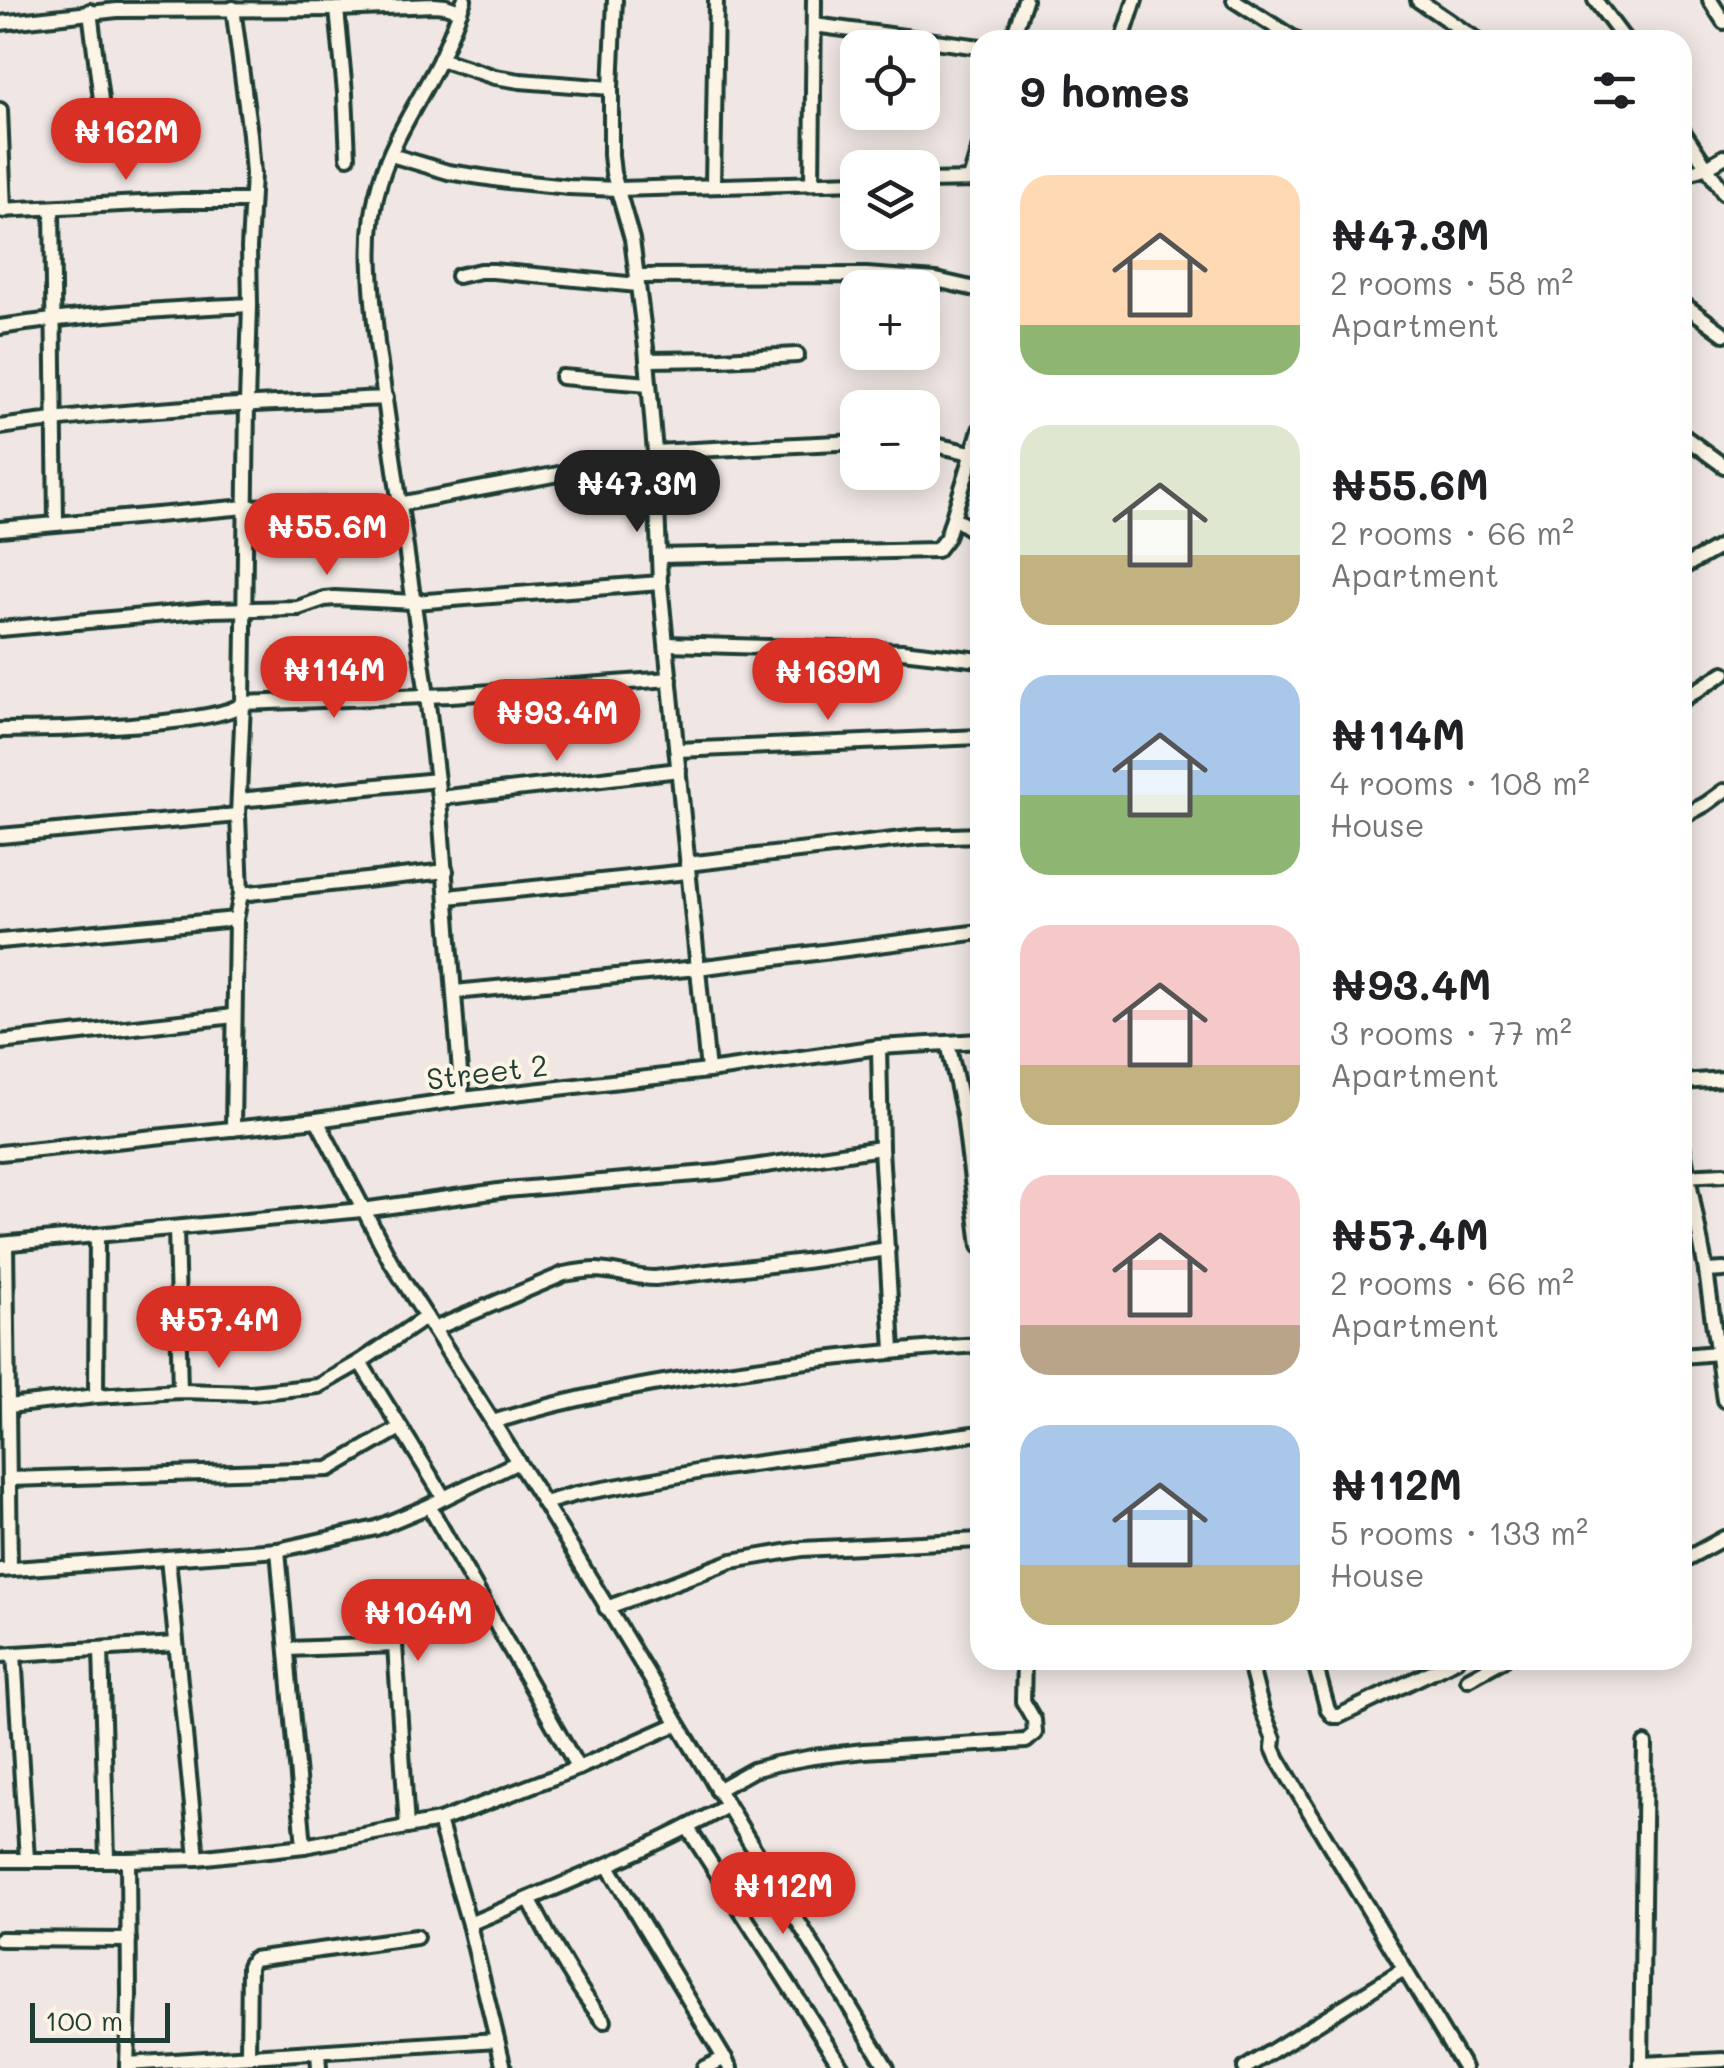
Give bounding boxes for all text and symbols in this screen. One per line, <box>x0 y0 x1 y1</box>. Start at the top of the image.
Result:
map controls <box>840 30 940 490</box>
button: locate <box>840 30 940 130</box>
text: 9 homes <box>1020 63 1190 118</box>
icon: filters <box>1587 63 1642 118</box>
pin: ₦162M <box>56 98 196 183</box>
text: ₦162M <box>73 109 179 151</box>
button: layers <box>840 150 940 250</box>
text: ₦47.3M <box>1330 206 1490 261</box>
icon: home <box>1100 215 1220 335</box>
text: 2 rooms · 58 m² <box>1330 261 1573 303</box>
button: + <box>840 270 940 370</box>
text: Apartment <box>1330 303 1499 345</box>
button: − <box>840 390 940 490</box>
pin: ₦47.3M <box>556 450 718 535</box>
text: ₦55.6M <box>1330 456 1489 511</box>
text: ₦47.3M <box>576 461 698 503</box>
icon: home <box>1100 465 1220 585</box>
pin: ₦55.6M <box>246 493 408 578</box>
text: ₦55.6M <box>266 504 388 546</box>
text: 2 rooms · 66 m² <box>1330 511 1574 553</box>
text: Apartment <box>1330 553 1499 595</box>
pin: ₦114M <box>264 636 404 721</box>
pin: ₦169M <box>758 638 898 723</box>
text: ₦114M <box>282 647 386 689</box>
text: ₦169M <box>774 649 882 691</box>
pin: ₦93.4M <box>476 679 638 764</box>
text: ₦93.4M <box>495 690 619 732</box>
text: ₦114M <box>1330 706 1466 761</box>
icon: home <box>1100 715 1220 835</box>
text: 4 rooms · 108 m² <box>1330 761 1590 803</box>
text: House <box>1330 803 1425 845</box>
text: ₦93.4M <box>1330 956 1492 1011</box>
icon: home <box>1100 965 1220 1085</box>
text: 3 rooms · 77 m² <box>1330 1011 1572 1053</box>
street label: Street 2 <box>424 1044 550 1098</box>
text: Apartment <box>1330 1053 1499 1095</box>
text: ₦57.4M <box>1330 1206 1489 1261</box>
icon: home <box>1100 1215 1220 1335</box>
text: 2 rooms · 66 m² <box>1330 1261 1574 1303</box>
pin: ₦57.4M <box>138 1286 300 1371</box>
text: ₦57.4M <box>158 1297 280 1339</box>
text: Apartment <box>1330 1303 1499 1345</box>
text: ₦112M <box>1330 1456 1462 1511</box>
icon: home <box>1100 1465 1220 1585</box>
text: 5 rooms · 133 m² <box>1330 1511 1588 1553</box>
text: House <box>1330 1553 1425 1595</box>
pin: ₦104M <box>348 1579 488 1664</box>
text: ₦104M <box>363 1590 473 1632</box>
pin: ₦112M <box>713 1852 853 1937</box>
text: ₦112M <box>733 1863 833 1905</box>
scale bar <box>30 1998 170 2042</box>
text: 100 m <box>45 2002 123 2038</box>

